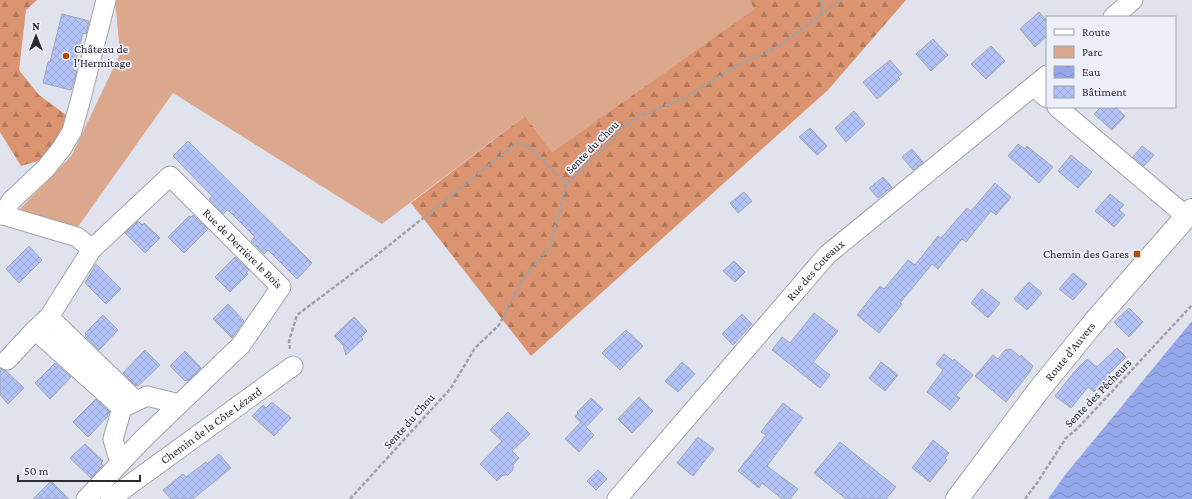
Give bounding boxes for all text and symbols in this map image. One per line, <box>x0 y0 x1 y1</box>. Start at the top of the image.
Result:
north arrow <box>16 16 56 56</box>
legend <box>1046 16 1176 108</box>
text: N <box>32 20 40 32</box>
text: Route <box>1082 25 1110 39</box>
place label: Château de l'Hermitage <box>74 42 131 70</box>
text: Parc <box>1082 45 1102 59</box>
marker: Château de l'Hermitage <box>61 51 71 61</box>
text: Eau <box>1082 65 1101 79</box>
text: Bâtiment <box>1082 85 1128 99</box>
street label: Sente du Chou <box>562 117 622 177</box>
street label: Rue de Derrière le Bois <box>200 206 286 292</box>
street label: Rue des Coteaux <box>784 236 848 304</box>
place label: Chemin des Gares <box>1043 247 1129 261</box>
marker: Chemin des Gares <box>1132 249 1142 259</box>
street label: Route d'Auvers <box>1042 319 1099 384</box>
street label: Sente des Pêcheurs <box>1062 355 1135 430</box>
street label: Chemin de la Côte Lézard <box>158 384 265 467</box>
street label: Sente du Chou <box>381 390 438 452</box>
scale bar <box>18 457 140 483</box>
text: 50 m <box>24 464 49 478</box>

